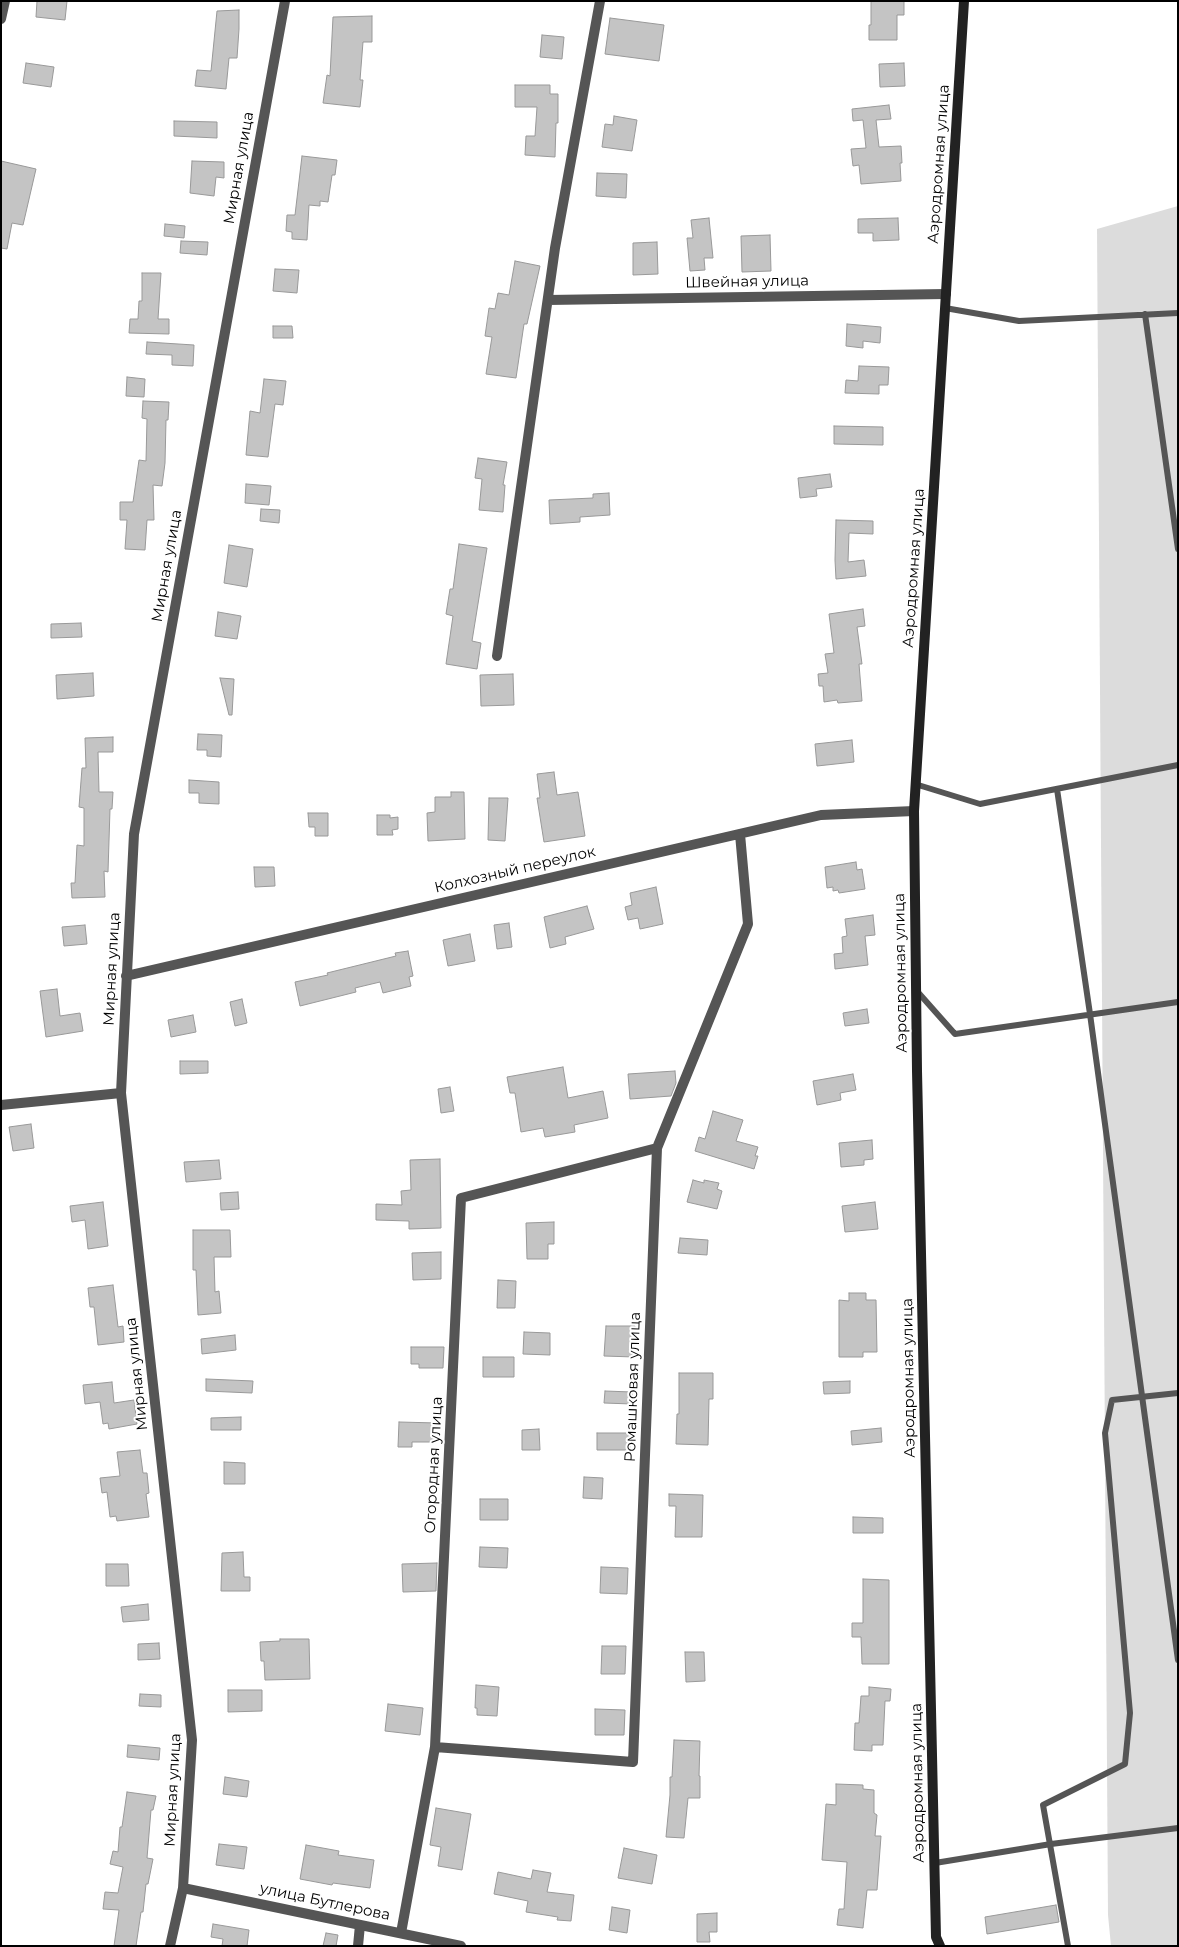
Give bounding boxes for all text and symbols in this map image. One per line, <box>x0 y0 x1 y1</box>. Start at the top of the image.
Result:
street label: Аэродромная улица <box>924 84 954 244</box>
street label: Мирная улица <box>220 110 258 226</box>
street label: Швейная улица <box>685 272 809 292</box>
street label: Аэродромная улица <box>899 488 929 648</box>
street label: Мирная улица <box>148 508 186 624</box>
street label: Колхозный переулок <box>433 843 597 897</box>
street label: Аэродромная улица <box>891 893 911 1053</box>
street label: Мирная улица <box>100 912 124 1026</box>
street label: Аэродромная улица <box>899 1298 919 1458</box>
street label: Ромашковая улица <box>621 1312 645 1462</box>
street label: Мирная улица <box>122 1316 152 1432</box>
street label: Огородная улица <box>421 1396 447 1534</box>
street label: Аэродромная улица <box>908 1703 928 1863</box>
street label: Мирная улица <box>161 1733 185 1847</box>
street label: улица Бутлерова <box>258 1879 392 1925</box>

